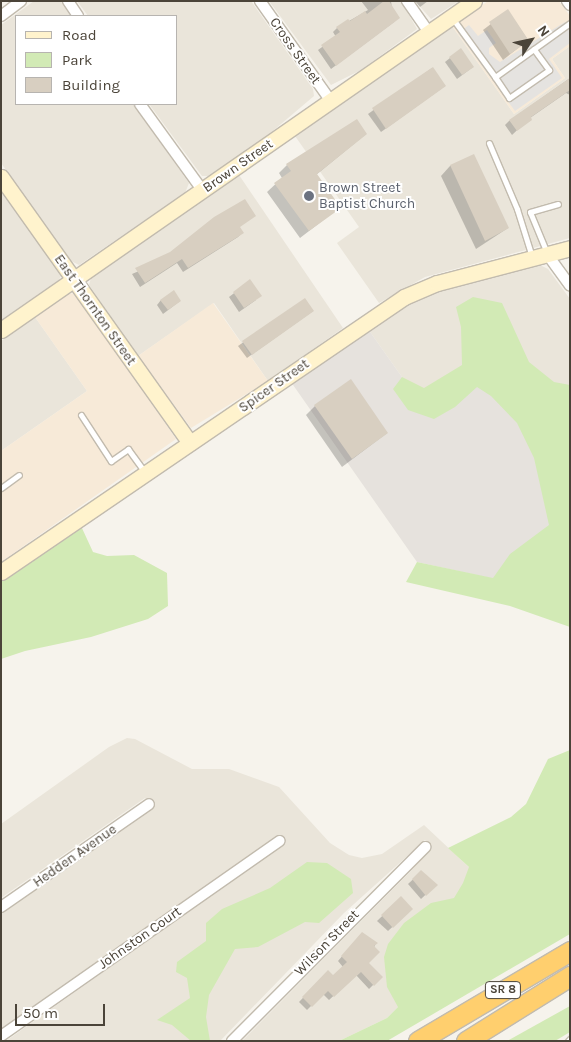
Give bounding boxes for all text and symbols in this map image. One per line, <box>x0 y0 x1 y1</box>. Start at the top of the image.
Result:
street label: Cross Street <box>266 14 324 88</box>
legend <box>15 15 178 105</box>
north arrow <box>506 15 556 65</box>
text: N <box>534 22 554 40</box>
text: Road <box>62 26 97 44</box>
text: Park <box>62 51 92 69</box>
text: Building <box>62 76 120 94</box>
street label: Brown Street <box>200 136 276 196</box>
place label: Brown Street Baptist Church <box>319 180 415 212</box>
marker: Brown Street Baptist Church <box>303 190 315 202</box>
street label: East Thornton Street <box>50 251 140 369</box>
street label: Spicer Street <box>236 356 312 416</box>
street label: Hedden Avenue <box>30 821 120 891</box>
street label: Johnston Court <box>95 903 185 973</box>
street label: Wilson Street <box>291 906 363 980</box>
road number: SR 8 <box>484 980 522 1000</box>
scale bar <box>18 994 108 1026</box>
text: 50 m <box>23 1004 58 1022</box>

